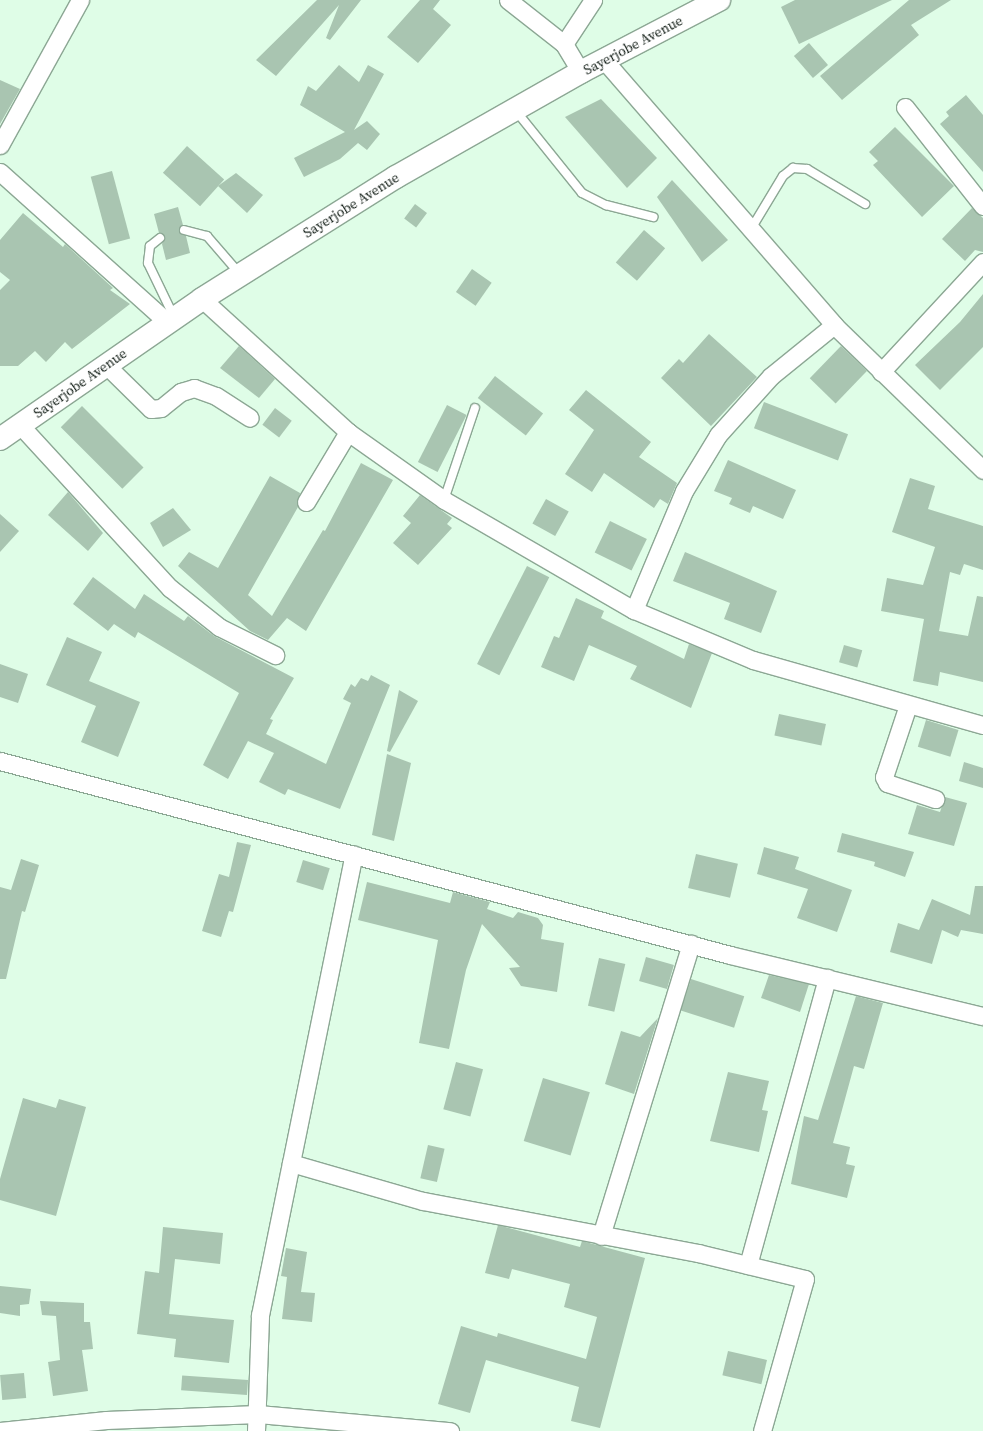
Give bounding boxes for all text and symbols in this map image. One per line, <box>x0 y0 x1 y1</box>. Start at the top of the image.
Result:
street label: Sayerjobe Avenue <box>581 12 685 78</box>
street label: Sayerjobe Avenue <box>300 169 402 241</box>
street label: Sayerjobe Avenue <box>30 345 130 421</box>

